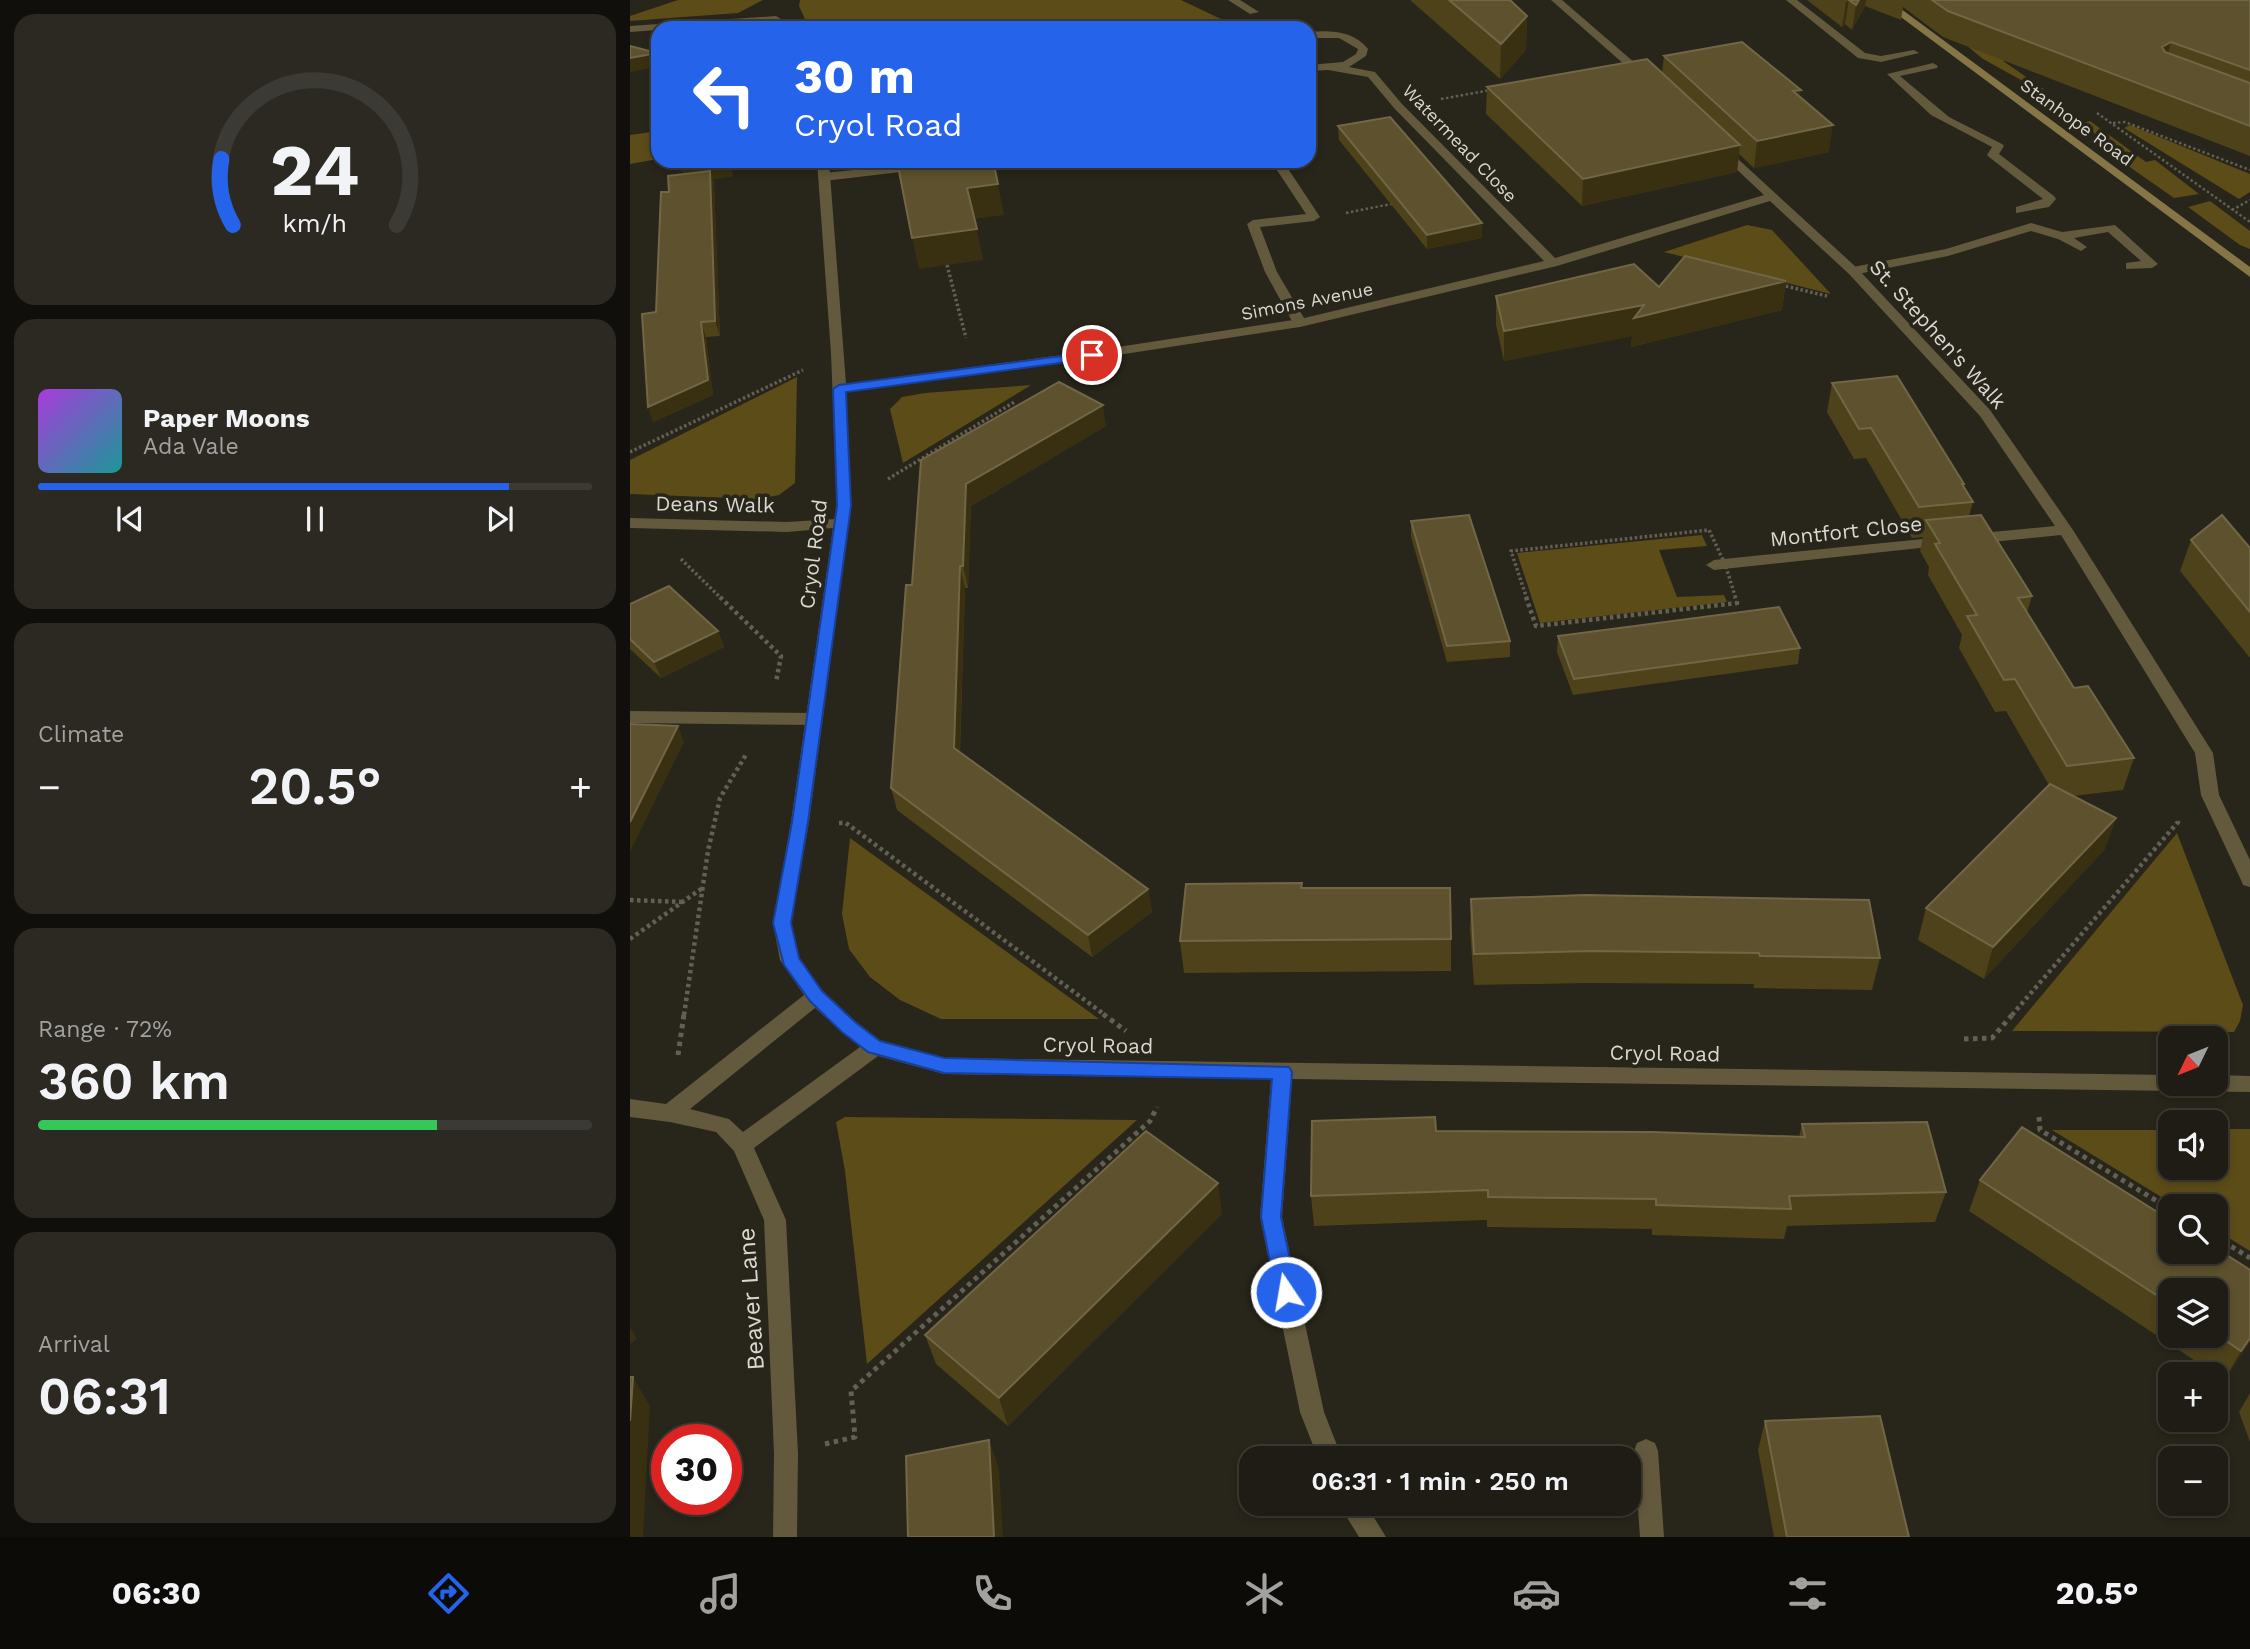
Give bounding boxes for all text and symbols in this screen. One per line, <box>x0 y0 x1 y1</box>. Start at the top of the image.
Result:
text: 30 m <box>794 47 915 105</box>
icon: left <box>679 49 770 140</box>
street label: Stanhope Road <box>2017 74 2137 170</box>
street label: Watermead Close <box>1398 80 1522 206</box>
text: Cryol Road <box>794 106 962 144</box>
text: 24 <box>270 128 360 214</box>
text: km/h <box>283 209 347 238</box>
street label: St. Stephen's Walk <box>1864 254 2012 414</box>
street label: Simons Avenue <box>1239 278 1375 324</box>
pin <box>1062 325 1122 385</box>
icon: arrive <box>1073 336 1111 374</box>
text: Paper Moons <box>143 403 310 433</box>
text: Ada Vale <box>143 433 239 460</box>
street label: Deans Walk <box>655 490 775 518</box>
street label: Cryol Road <box>794 498 832 610</box>
icon: previous <box>111 500 149 538</box>
icon: pause <box>296 500 334 538</box>
icon: next <box>481 500 519 538</box>
street label: Montfort Close <box>1769 511 1923 551</box>
text: Climate <box>38 721 124 748</box>
text: 20.5° <box>249 756 381 817</box>
text: − <box>38 765 61 809</box>
text: + <box>569 765 592 809</box>
text: Range · 72% <box>38 1016 172 1043</box>
north arrow <box>2158 1026 2228 1096</box>
map controls <box>2158 1026 2228 1516</box>
street label: Cryol Road <box>1043 1032 1153 1058</box>
street label: Cryol Road <box>1610 1040 1720 1066</box>
text: 360 km <box>38 1051 230 1112</box>
button: sound <box>2158 1110 2228 1180</box>
button: search <box>2158 1194 2228 1264</box>
street label: Beaver Lane <box>732 1227 770 1371</box>
position arrow <box>1249 1255 1323 1329</box>
button: layers <box>2158 1278 2228 1348</box>
text: Arrival <box>38 1331 110 1358</box>
button: + <box>2158 1362 2228 1432</box>
text: 06:31 <box>38 1366 171 1427</box>
speed limit sign: 30 <box>651 1424 742 1515</box>
button: − <box>2158 1446 2228 1516</box>
text: 06:31 · 1 min · 250 m <box>1311 1466 1569 1496</box>
icon: directions <box>424 1569 473 1618</box>
icon: music <box>696 1569 745 1618</box>
icon: phone <box>968 1569 1017 1618</box>
icon: climate <box>1240 1569 1289 1618</box>
icon: car <box>1512 1569 1561 1618</box>
icon: filters <box>1783 1569 1832 1618</box>
text: 06:30 <box>111 1574 201 1612</box>
text: 20.5° <box>2055 1574 2139 1612</box>

